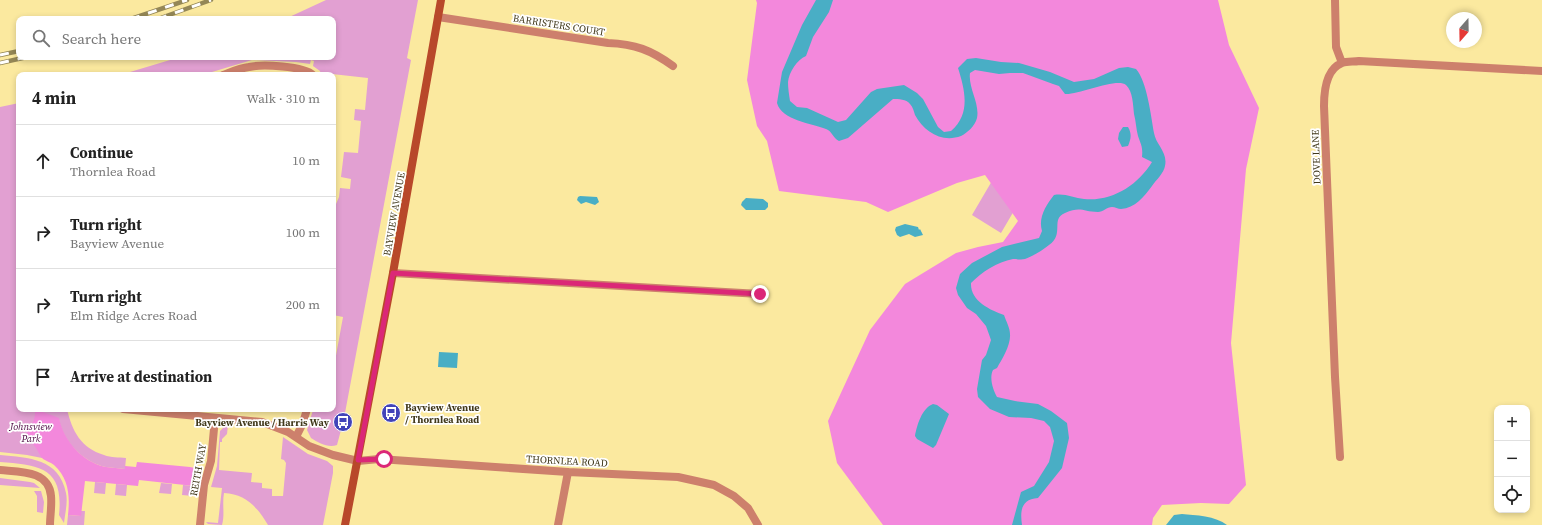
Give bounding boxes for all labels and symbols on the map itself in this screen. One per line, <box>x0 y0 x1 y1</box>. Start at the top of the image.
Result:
street label: BARRISTERS COURT <box>512 11 606 39</box>
north arrow <box>1446 12 1482 48</box>
street label: DOVE LANE <box>1309 129 1323 185</box>
street label: BAYVIEW AVENUE <box>380 171 408 257</box>
route end <box>751 285 769 303</box>
place label: Bayview Avenue / Thornlea Road <box>405 401 479 426</box>
bus stop icon: Bayview Avenue / Thornlea Road <box>380 402 402 424</box>
bus stop icon: Bayview Avenue / Harris Way <box>332 411 354 433</box>
place label: Bayview Avenue / Harris Way <box>195 416 330 429</box>
park label: Johnsview Park <box>8 420 53 445</box>
street label: REITH WAY <box>187 442 209 497</box>
route start <box>375 450 393 468</box>
street label: THORNLEA ROAD <box>526 452 608 470</box>

